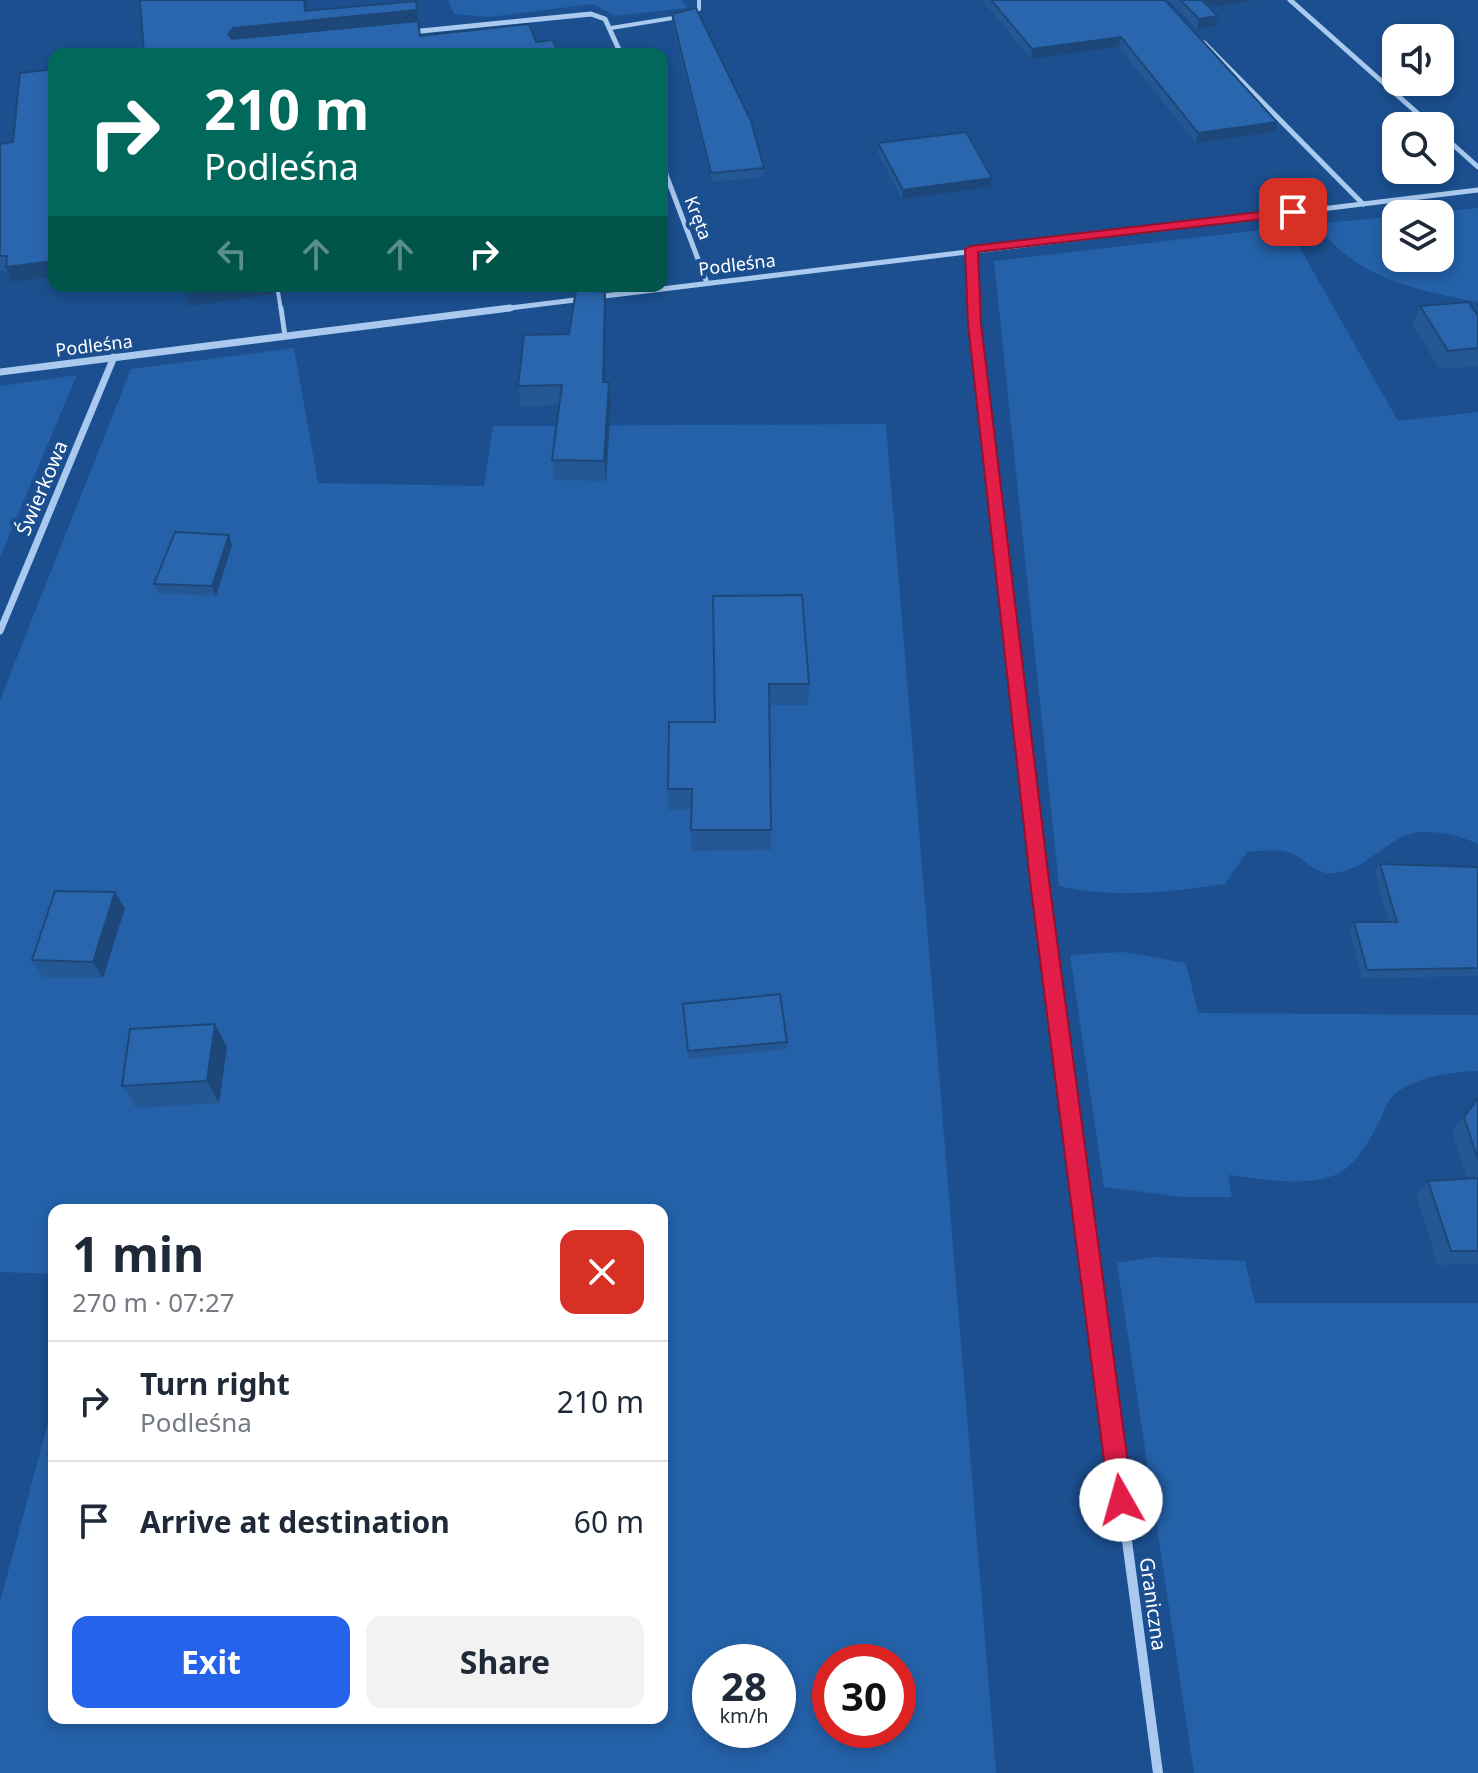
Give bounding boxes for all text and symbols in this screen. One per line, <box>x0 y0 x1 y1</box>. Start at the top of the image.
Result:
map controls <box>1382 24 1454 272</box>
button: sound <box>1382 24 1454 96</box>
text: 210 m <box>204 70 369 146</box>
icon: right <box>72 80 176 184</box>
button: search <box>1382 112 1454 184</box>
text: Podleśna <box>204 142 359 191</box>
pin <box>1259 178 1327 246</box>
icon: arrive <box>1271 190 1315 234</box>
street label: Kręta <box>680 192 718 243</box>
button: layers <box>1382 200 1454 272</box>
icon: left <box>210 232 254 276</box>
icon: ahead <box>294 232 338 276</box>
icon: ahead <box>378 232 422 276</box>
icon: right <box>462 232 506 276</box>
street label: Podleśna <box>697 247 777 281</box>
street label: Podleśna <box>54 328 134 362</box>
street label: Świerkowa <box>9 436 74 539</box>
text: 1 min <box>72 1221 204 1286</box>
button: close <box>560 1230 644 1314</box>
text: 270 m · 07:27 <box>72 1284 235 1320</box>
text: Turn right <box>140 1363 290 1404</box>
icon: right <box>72 1379 116 1423</box>
text: 210 m <box>557 1381 644 1422</box>
text: Podleśna <box>140 1404 252 1440</box>
position arrow <box>1079 1458 1163 1542</box>
icon: arrive <box>72 1499 116 1543</box>
text: Arrive at destination <box>140 1501 450 1542</box>
text: 60 m <box>574 1501 644 1542</box>
street label: Graniczna <box>1134 1556 1173 1652</box>
button: Exit <box>72 1616 350 1708</box>
button: Share <box>366 1616 644 1708</box>
speed limit sign: 30 <box>812 1644 916 1748</box>
text: 28 <box>721 1658 767 1713</box>
text: km/h <box>719 1702 769 1729</box>

